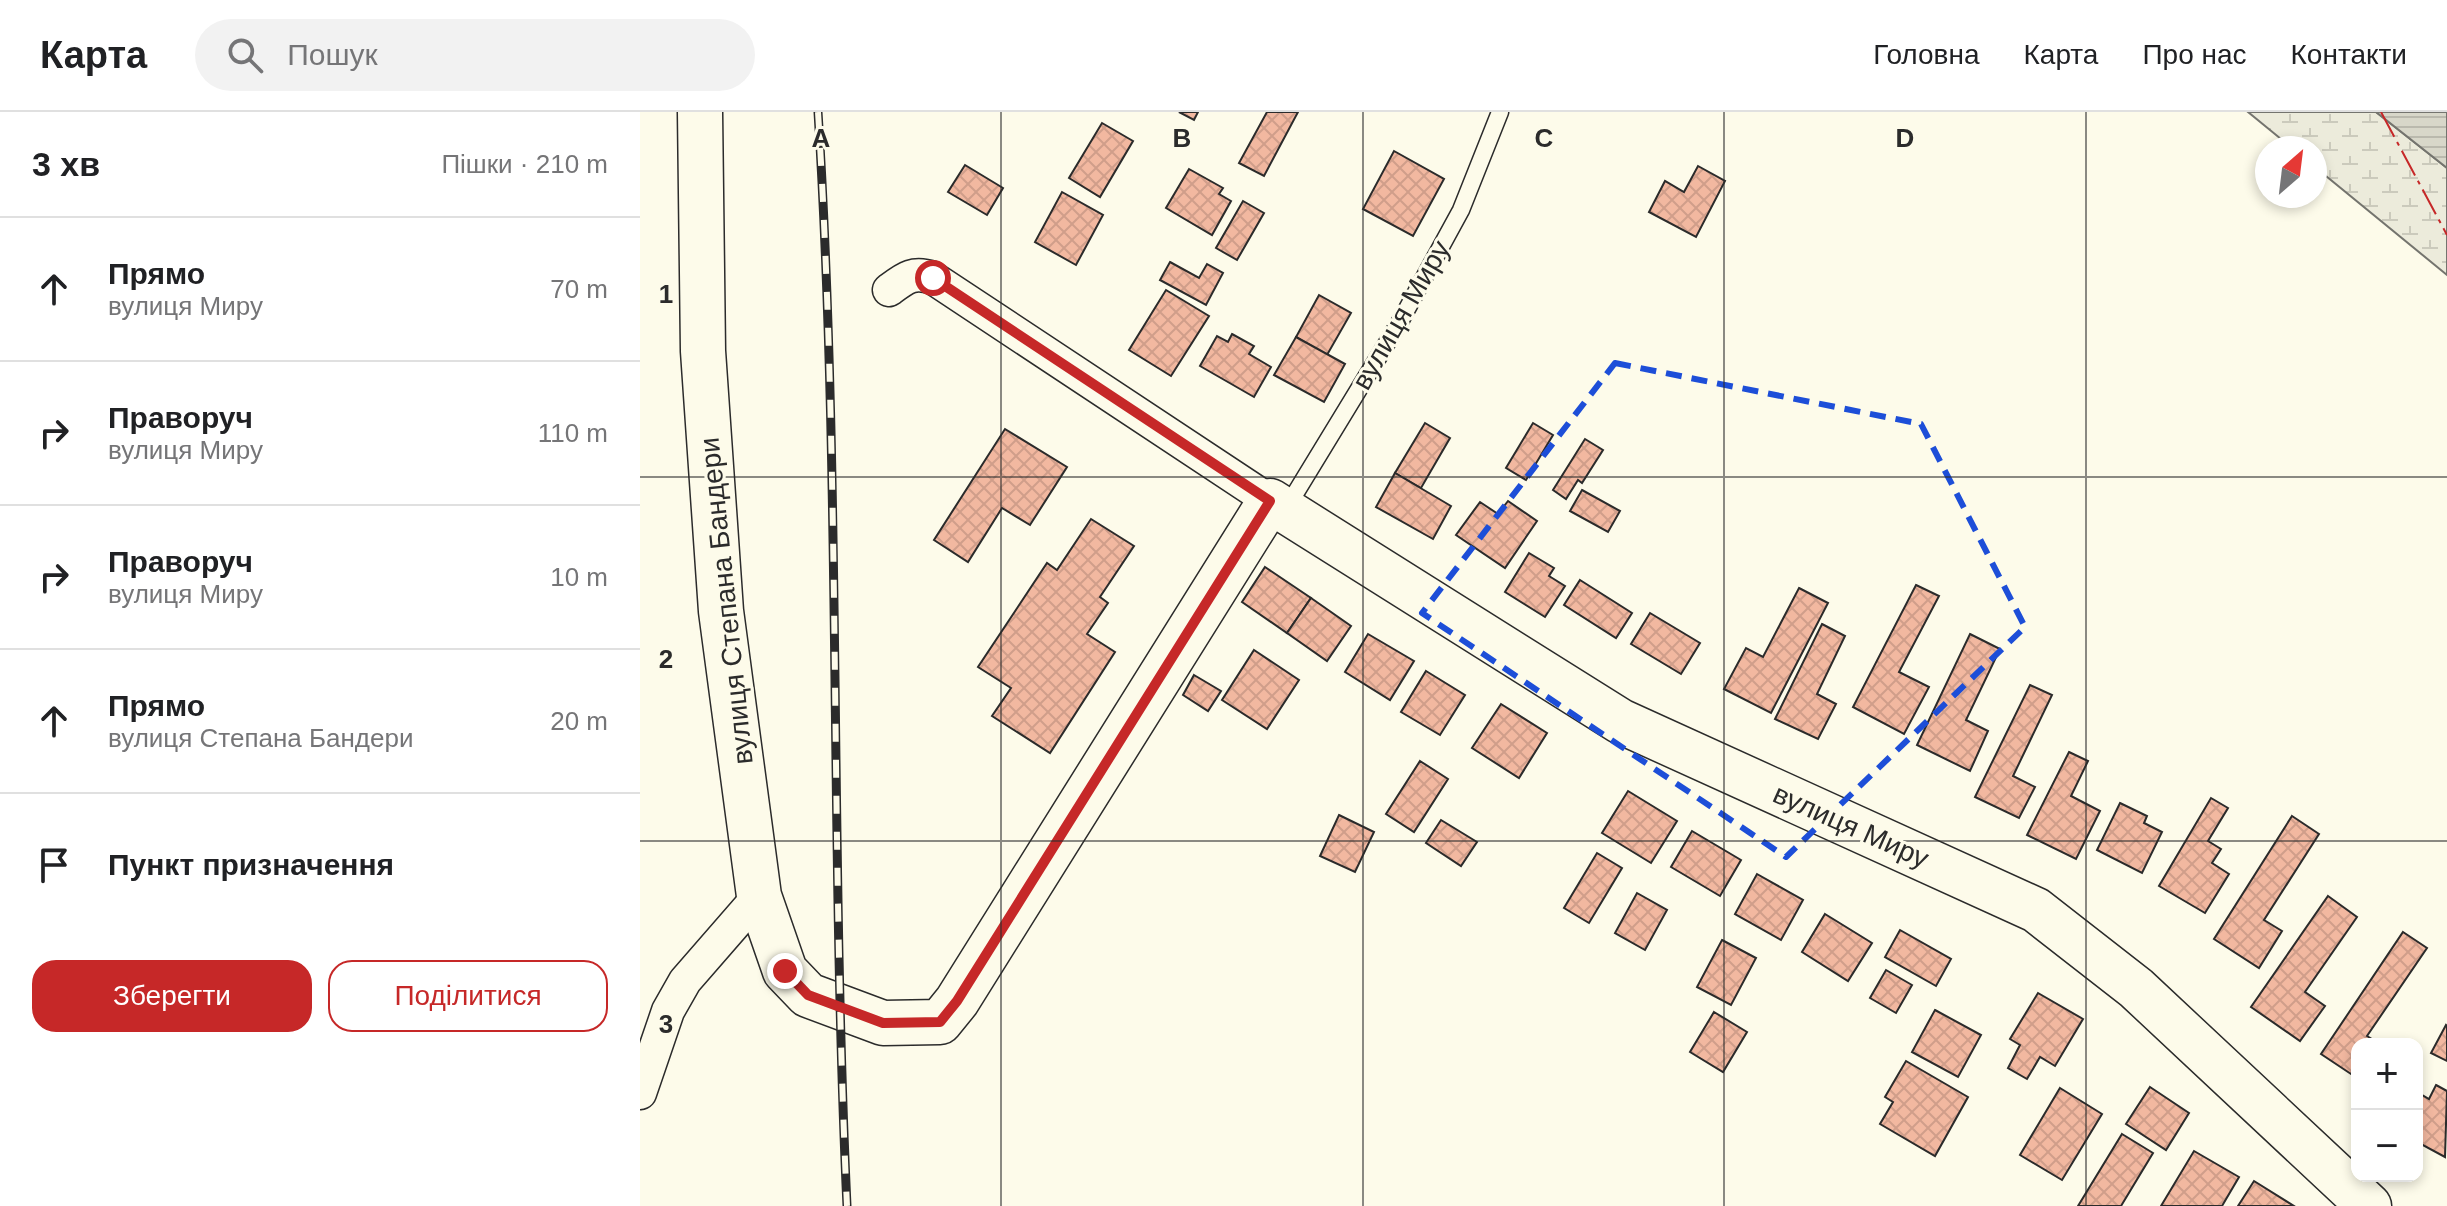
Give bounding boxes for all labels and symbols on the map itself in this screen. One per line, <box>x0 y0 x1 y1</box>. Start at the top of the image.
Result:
text: A <box>812 123 831 153</box>
text: B <box>1173 123 1191 153</box>
text: C <box>1535 123 1554 153</box>
text: D <box>1896 123 1914 153</box>
north arrow <box>2255 136 2327 208</box>
street label: вулиця Миру <box>1346 235 1456 395</box>
route start <box>915 260 951 296</box>
text: 1 <box>659 279 673 309</box>
street label: вулиця Степана Бандери <box>693 436 759 766</box>
text: 2 <box>659 644 673 674</box>
street label: вулиця Миру <box>1768 778 1934 874</box>
route end <box>767 953 803 989</box>
text: 3 <box>659 1009 673 1039</box>

